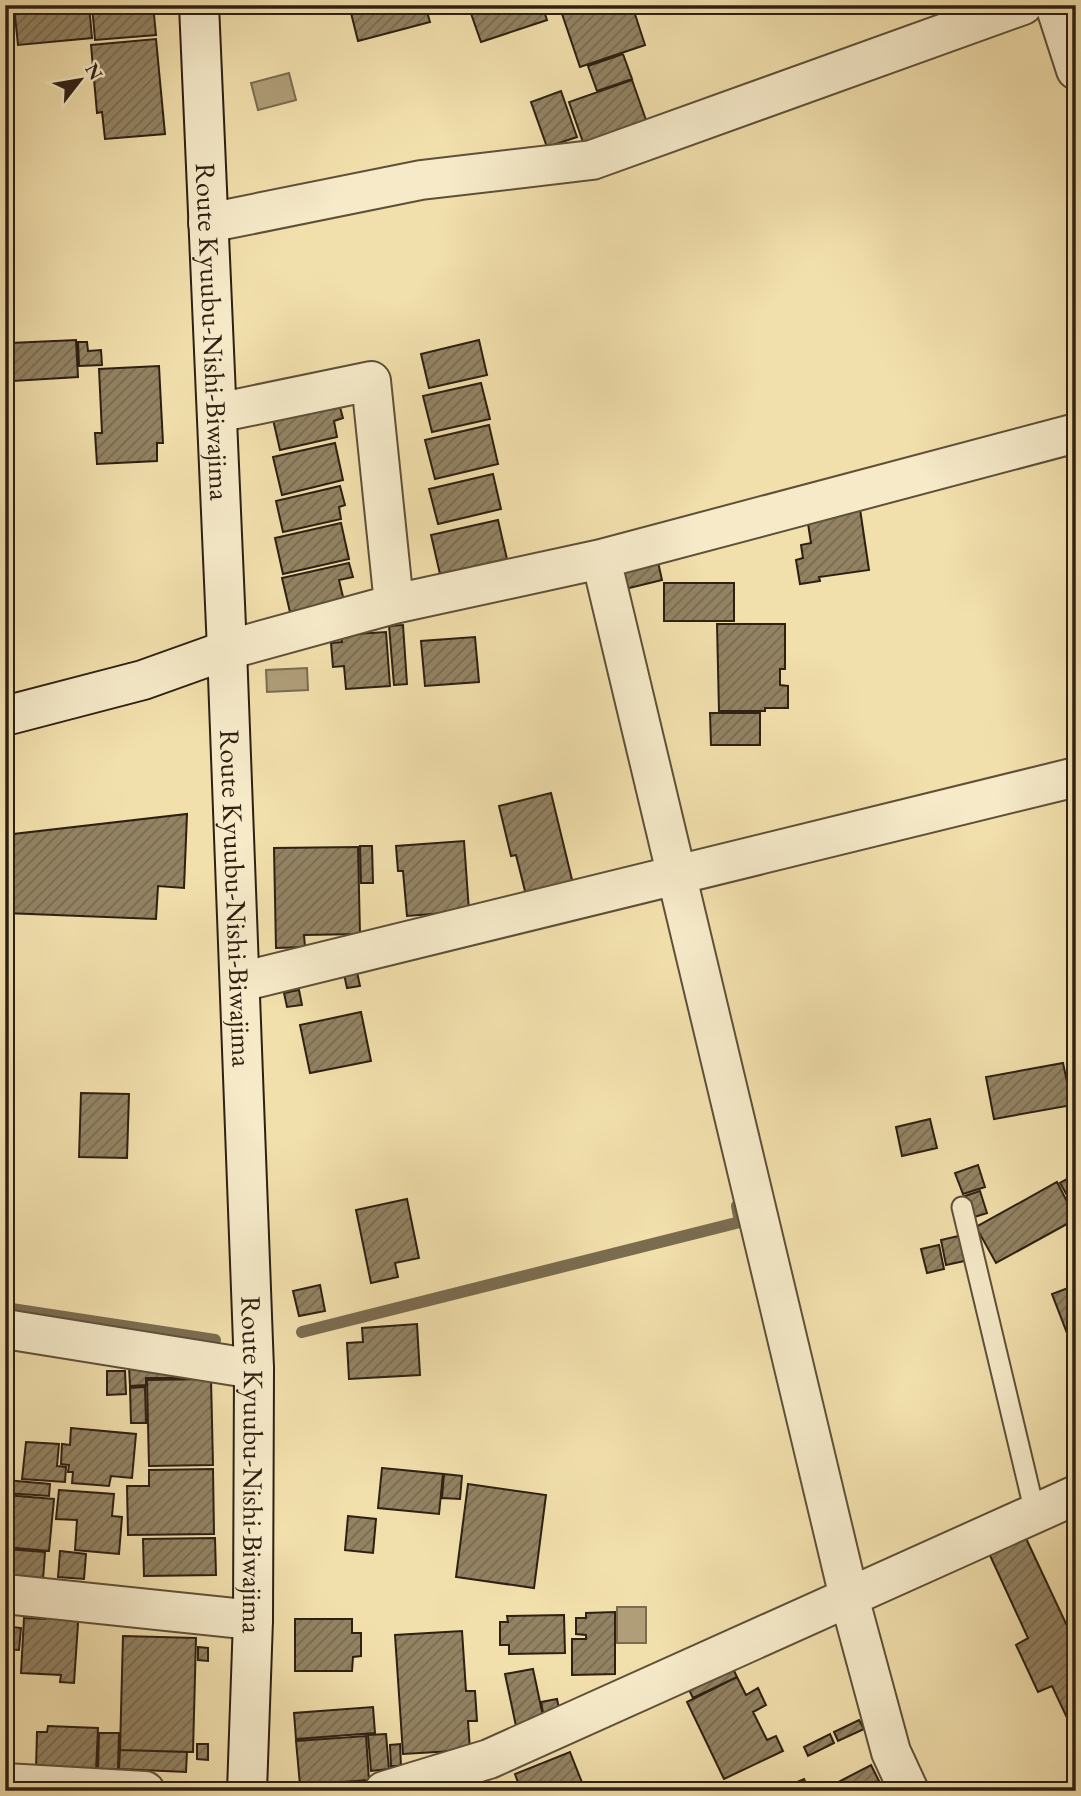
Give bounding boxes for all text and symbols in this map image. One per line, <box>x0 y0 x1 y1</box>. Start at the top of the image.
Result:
north arrow <box>46 46 116 116</box>
text: N <box>79 58 109 85</box>
street label: Route Kyuubu-Nishi-Biwajima <box>188 162 239 502</box>
street label: Route Kyuubu-Nishi-Biwajima <box>212 729 261 1069</box>
street label: Route Kyuubu-Nishi-Biwajima <box>233 1295 272 1635</box>

